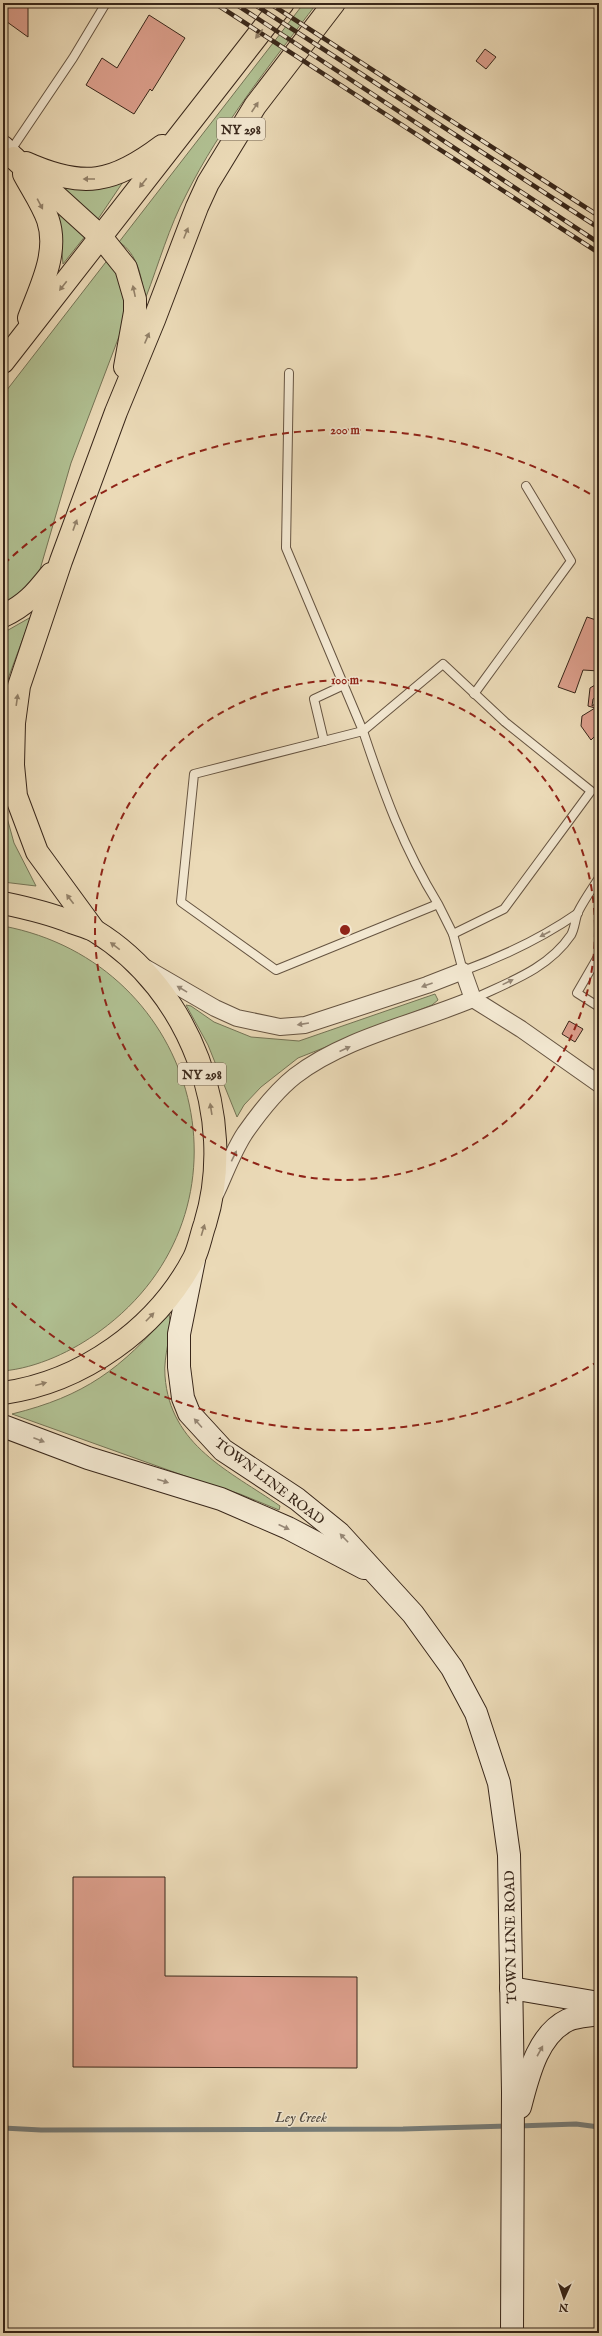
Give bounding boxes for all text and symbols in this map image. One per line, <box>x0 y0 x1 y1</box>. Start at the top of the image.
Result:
one-way arrow <box>255 28 264 39</box>
one-way arrow <box>251 102 259 113</box>
road number: NY 298 <box>217 118 265 140</box>
one-way arrow <box>82 176 95 182</box>
one-way arrow <box>139 178 147 188</box>
one-way arrow <box>37 198 43 210</box>
one-way arrow <box>183 228 189 239</box>
one-way arrow <box>59 280 67 291</box>
one-way arrow <box>130 285 136 298</box>
one-way arrow <box>144 332 150 344</box>
text: 200 m <box>330 423 360 438</box>
one-way arrow <box>72 518 78 530</box>
text: 100 m <box>331 673 360 688</box>
one-way arrow <box>14 694 20 706</box>
one-way arrow <box>66 894 74 904</box>
centre of rings <box>338 923 352 937</box>
one-way arrow <box>539 931 551 938</box>
one-way arrow <box>109 942 120 950</box>
one-way arrow <box>502 979 514 985</box>
one-way arrow <box>420 982 432 988</box>
one-way arrow <box>176 985 187 992</box>
one-way arrow <box>297 1021 309 1027</box>
one-way arrow <box>339 1046 350 1052</box>
road number: NY 298 <box>178 1063 226 1085</box>
one-way arrow <box>208 1103 214 1115</box>
one-way arrow <box>231 1150 237 1162</box>
one-way arrow <box>200 1224 206 1236</box>
one-way arrow <box>145 1312 155 1322</box>
one-way arrow <box>35 1381 47 1387</box>
one-way arrow <box>193 1418 203 1428</box>
street label: TOWN LINE ROAD <box>211 1434 328 1529</box>
one-way arrow <box>34 1437 46 1443</box>
one-way arrow <box>157 1478 169 1484</box>
one-way arrow <box>279 1524 291 1530</box>
one-way arrow <box>339 1533 348 1543</box>
street label: TOWN LINE ROAD <box>501 1870 521 2004</box>
one-way arrow <box>537 2045 544 2057</box>
water label: Ley Creek <box>274 2108 327 2127</box>
north arrow <box>544 2278 584 2318</box>
text: N <box>558 2300 570 2314</box>

